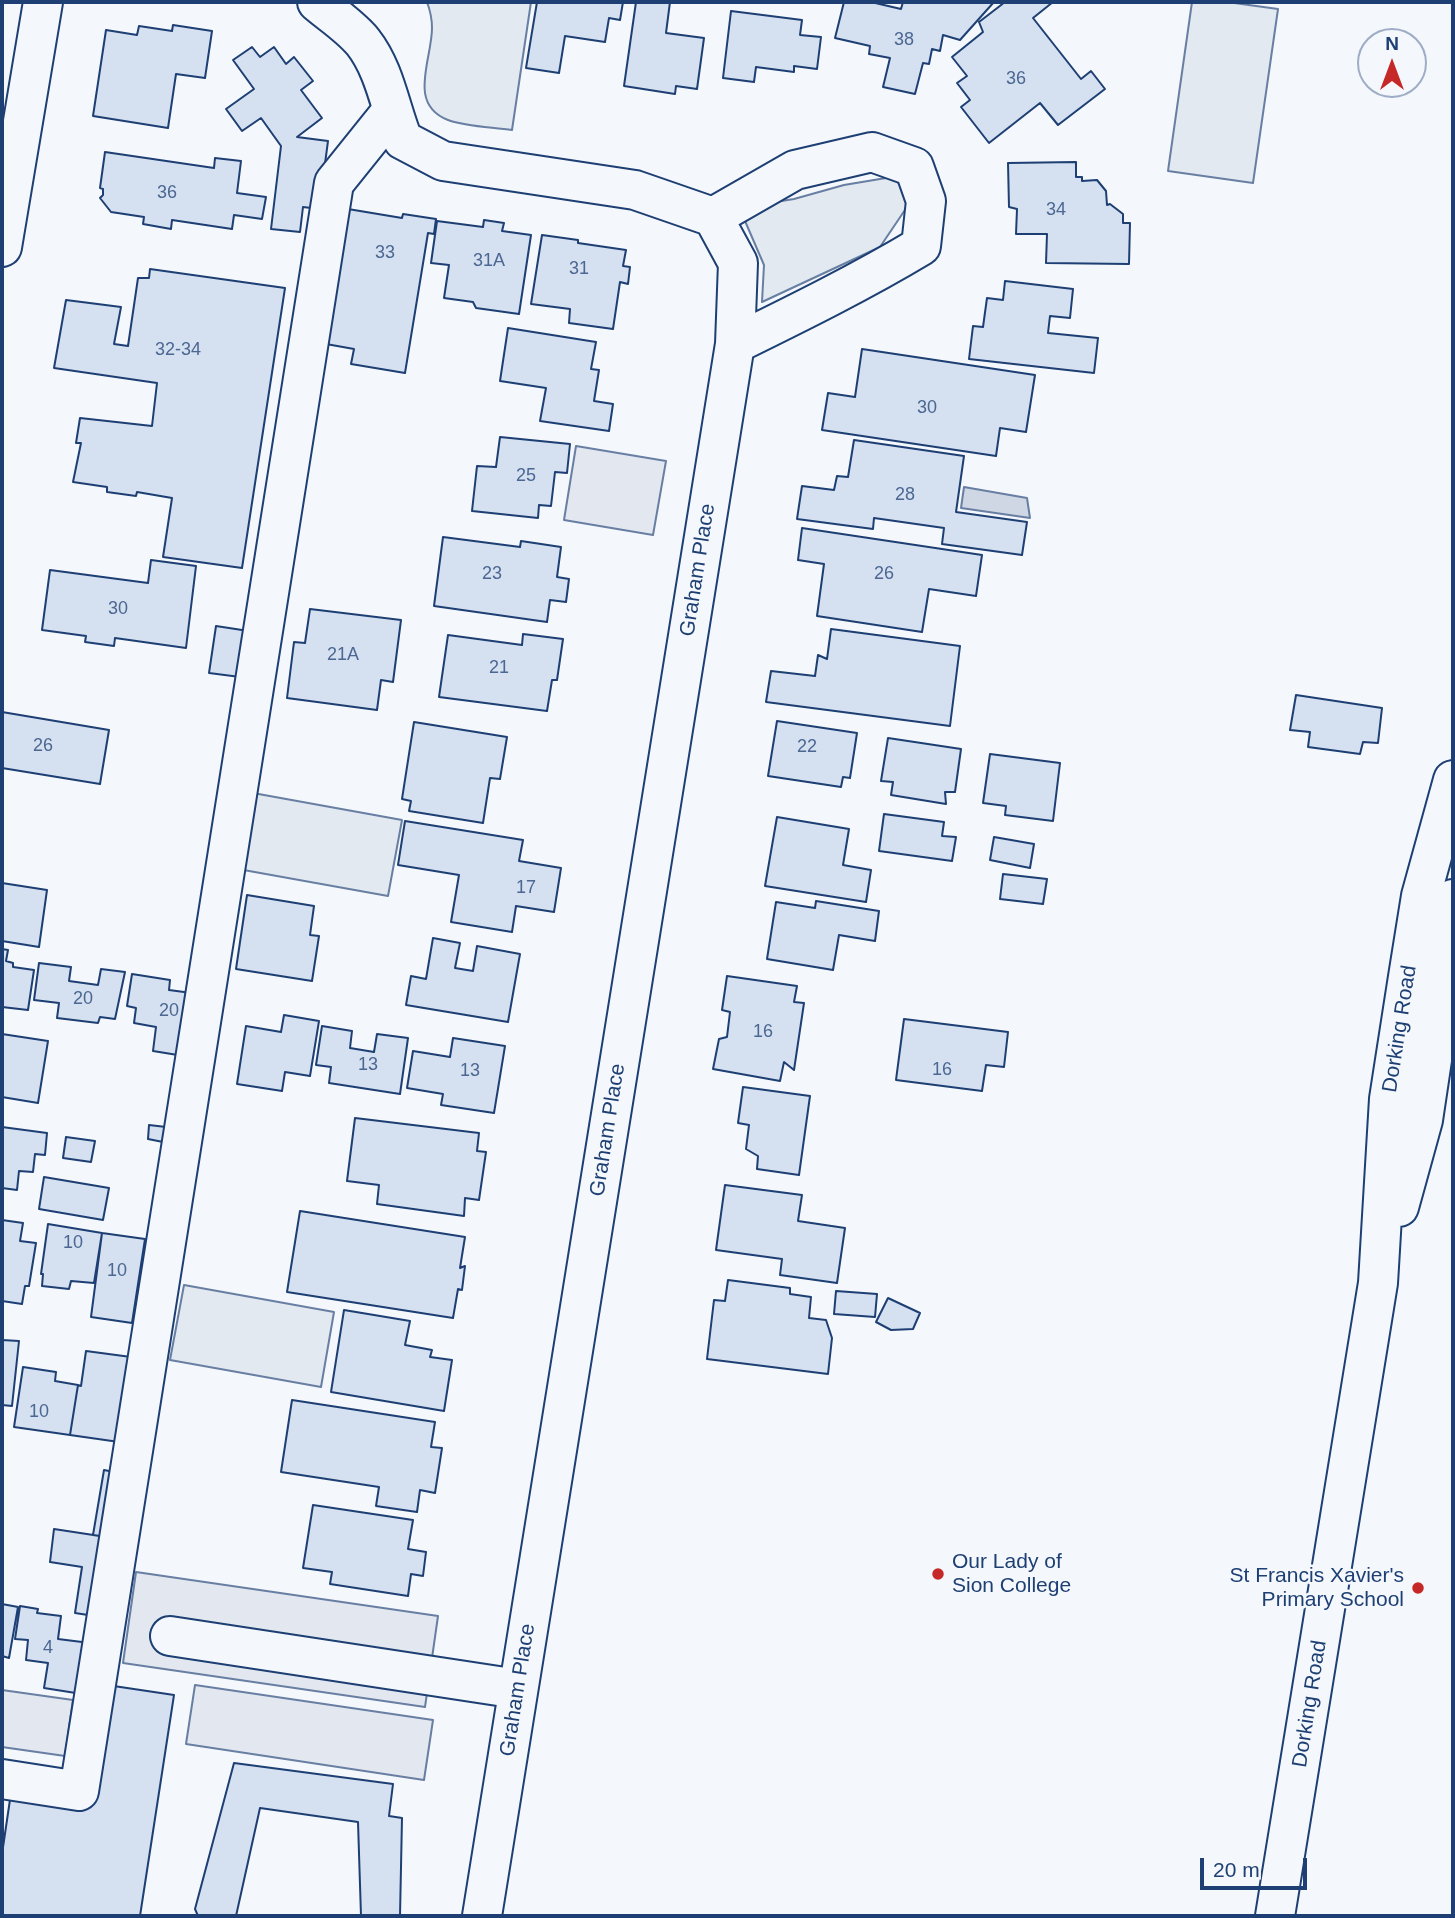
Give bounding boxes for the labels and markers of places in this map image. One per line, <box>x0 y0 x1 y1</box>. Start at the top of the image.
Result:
place label: Our Lady of Sion College <box>952 1549 1071 1599</box>
place label: St Francis Xavier's Primary School <box>1230 1563 1404 1613</box>
marker: Our Lady of Sion College <box>930 1566 946 1582</box>
marker: St Francis Xavier's Primary School <box>1410 1580 1426 1596</box>

